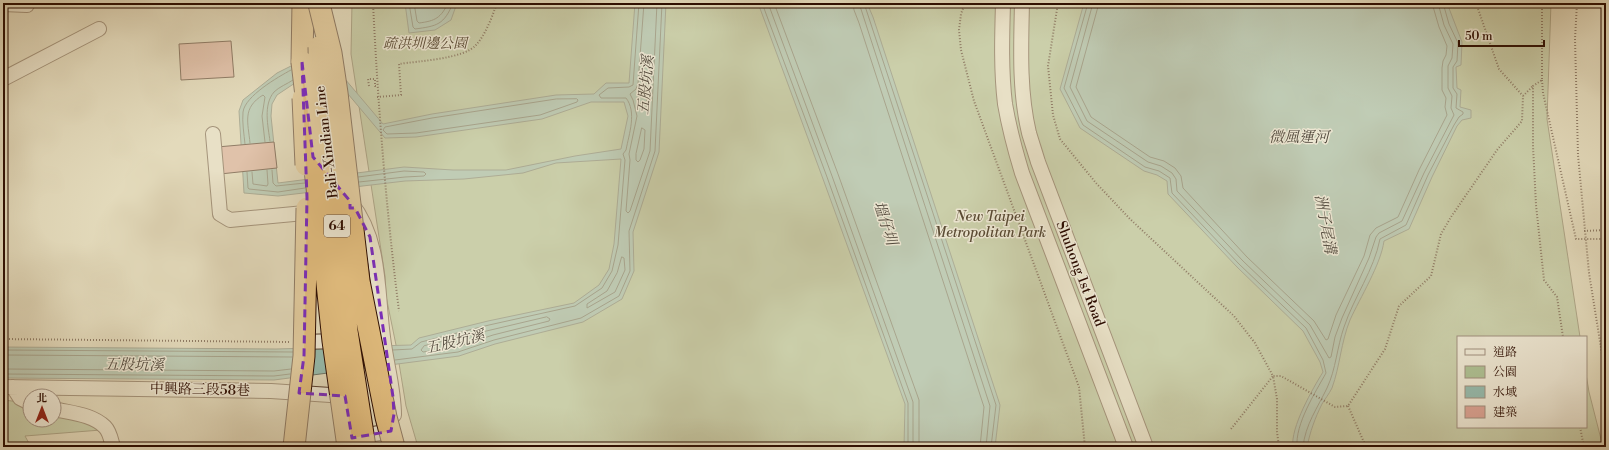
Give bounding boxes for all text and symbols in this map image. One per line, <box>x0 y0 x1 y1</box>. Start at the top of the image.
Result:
scale bar <box>1459 22 1544 48</box>
text: 50 m <box>1465 29 1493 44</box>
park label: 疏洪圳邊公園 <box>383 35 469 53</box>
water label: 五股坑溪 <box>634 52 658 116</box>
street label: Bali-Xindian Line <box>311 85 343 200</box>
water label: 微風運河 <box>1269 128 1332 147</box>
water label: 洲子尾溝 <box>1310 193 1340 257</box>
water label: 塭仔圳 <box>869 199 902 250</box>
park label: New Taipei Metropolitan Park <box>934 208 1046 242</box>
road number: 64 <box>324 215 350 237</box>
street label: Shuhong 1st Road <box>1052 219 1108 329</box>
water label: 五股坑溪 <box>424 326 488 358</box>
legend <box>1457 336 1587 428</box>
text: 道路 <box>1493 345 1517 360</box>
water label: 五股坑溪 <box>104 355 166 375</box>
text: 公園 <box>1493 365 1517 380</box>
street label: 中興路三段58巷 <box>150 380 250 400</box>
text: 水域 <box>1493 385 1517 400</box>
north arrow <box>22 388 62 428</box>
text: 北 <box>37 392 48 406</box>
text: 建築 <box>1493 405 1517 420</box>

